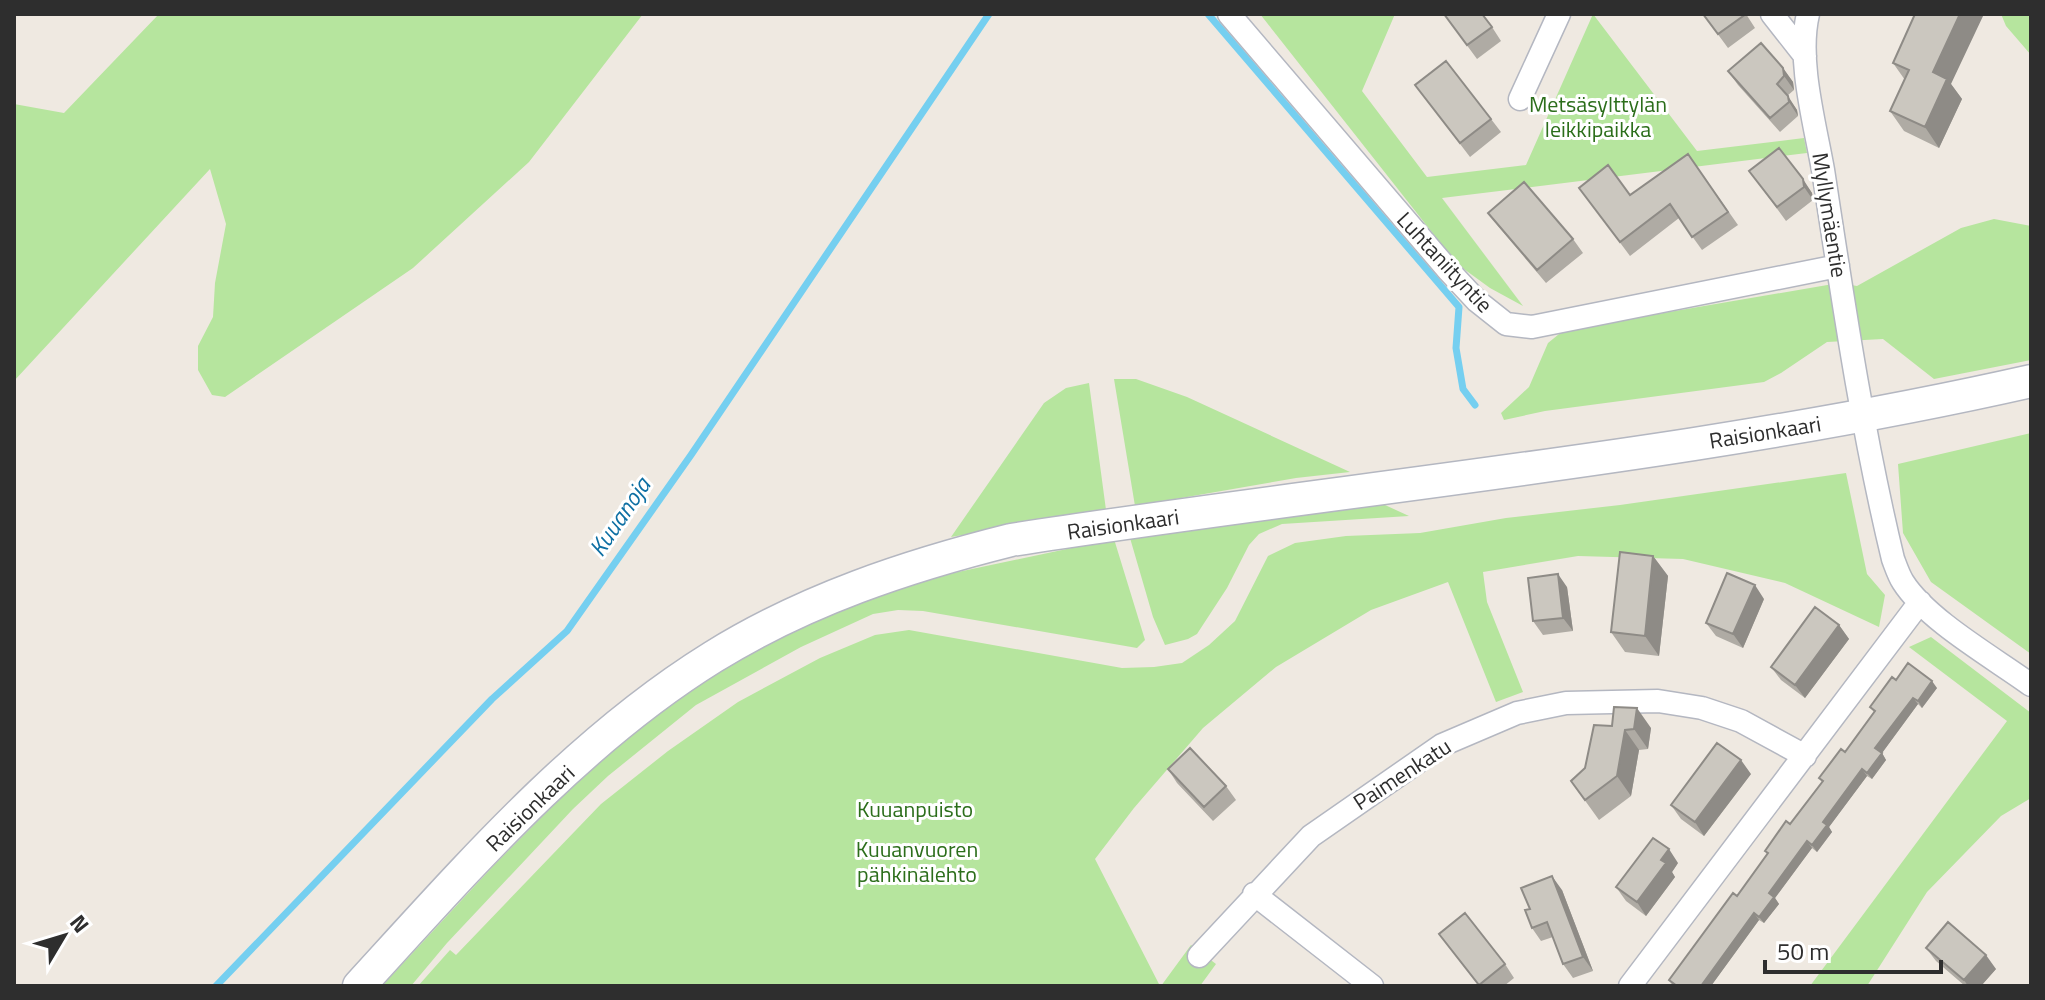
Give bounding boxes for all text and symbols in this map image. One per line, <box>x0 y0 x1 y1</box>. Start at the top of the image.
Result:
park label: Metsäsylttylän leikkipaikka <box>1529 87 1667 146</box>
street label: Myllymäentie <box>1803 150 1857 280</box>
street label: Luhtaniityntie <box>1389 204 1501 320</box>
street label: Raisionkaari <box>1707 406 1823 458</box>
water label: Kuuanoja <box>579 468 660 563</box>
street label: Raisionkaari <box>1065 499 1181 549</box>
street label: Paimenkatu <box>1346 730 1458 818</box>
street label: Raisionkaari <box>478 757 582 859</box>
park label: Kuuanpuisto <box>857 792 973 826</box>
park label: Kuuanvuoren pähkinälehto <box>856 832 978 891</box>
north arrow <box>24 896 104 976</box>
text: N <box>62 907 98 940</box>
scale bar <box>1765 924 1941 974</box>
text: 50 m <box>1777 933 1829 969</box>

